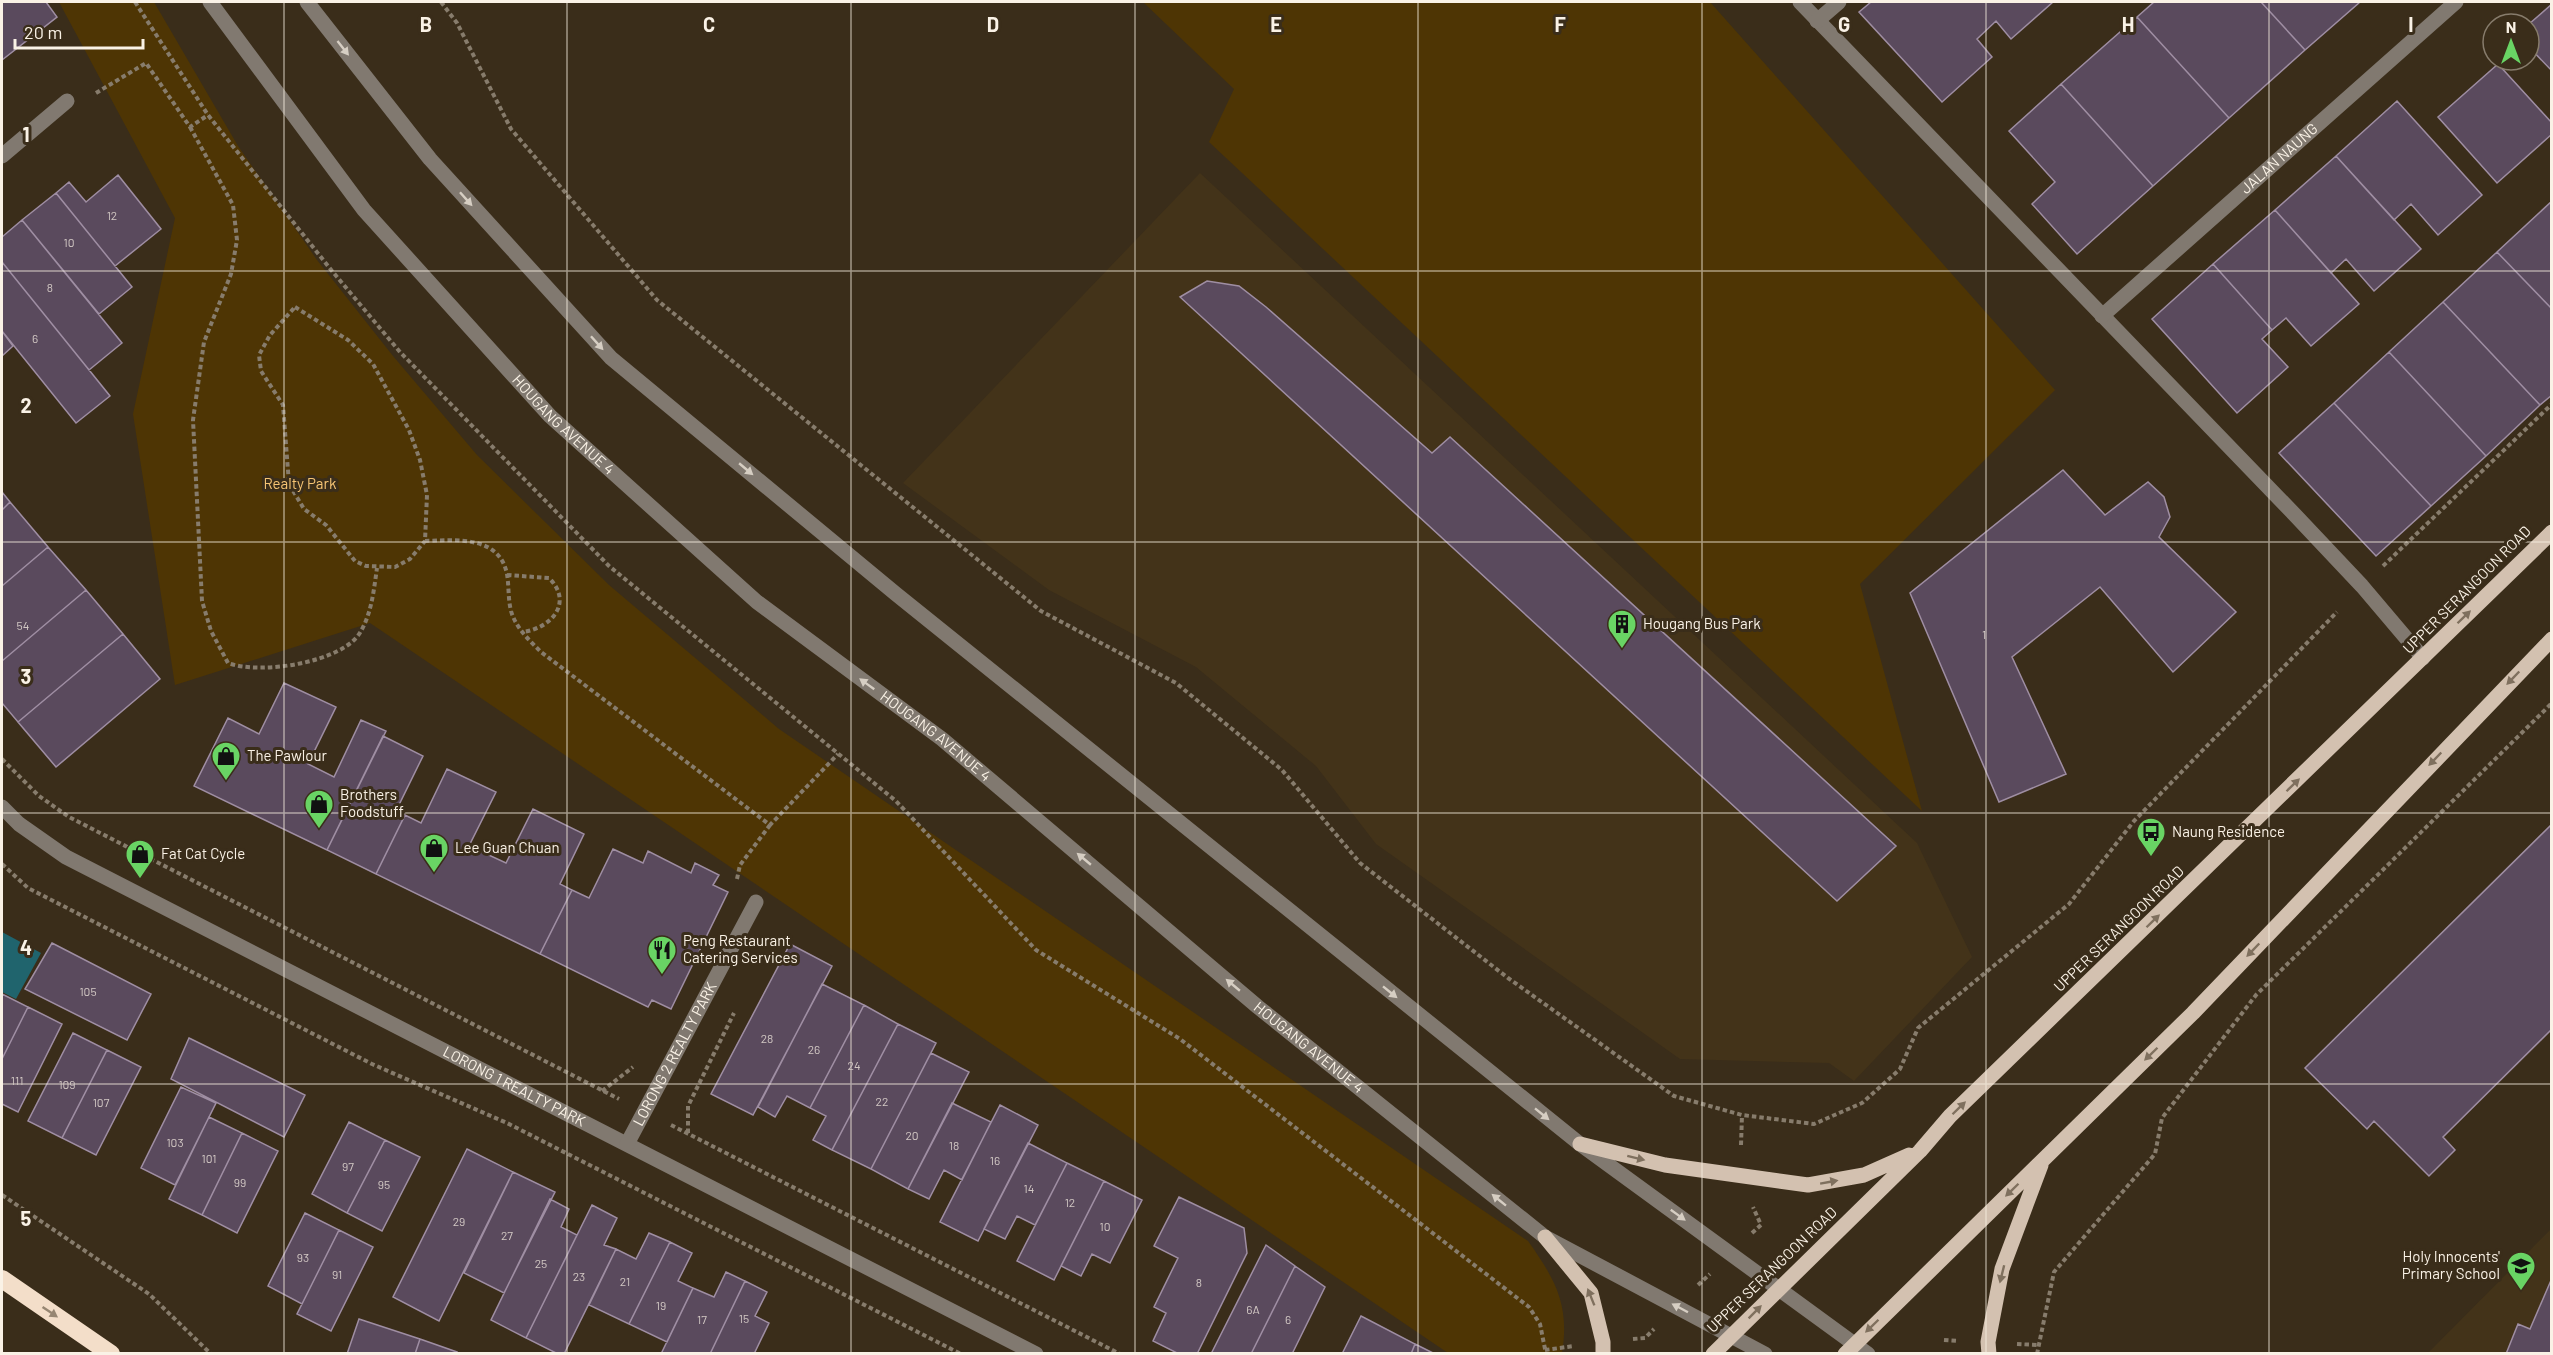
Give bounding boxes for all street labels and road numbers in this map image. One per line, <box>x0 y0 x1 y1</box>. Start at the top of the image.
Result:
street label: JALAN NAUNG <box>2236 119 2321 197</box>
street label: HOUGANG AVENUE 4 <box>509 371 619 478</box>
street label: UPPER SERANGOON ROAD <box>2399 522 2534 657</box>
street label: HOUGANG AVENUE 4 <box>877 687 995 785</box>
street label: UPPER SERANGOON ROAD <box>2050 862 2187 995</box>
street label: LORONG 2 REALTY PARK <box>628 979 720 1129</box>
street label: HOUGANG AVENUE 4 <box>1251 997 1368 1096</box>
street label: LORONG 1 REALTY PARK <box>440 1042 589 1130</box>
street label: UPPER SERANGOON ROAD <box>1703 1203 1840 1336</box>

